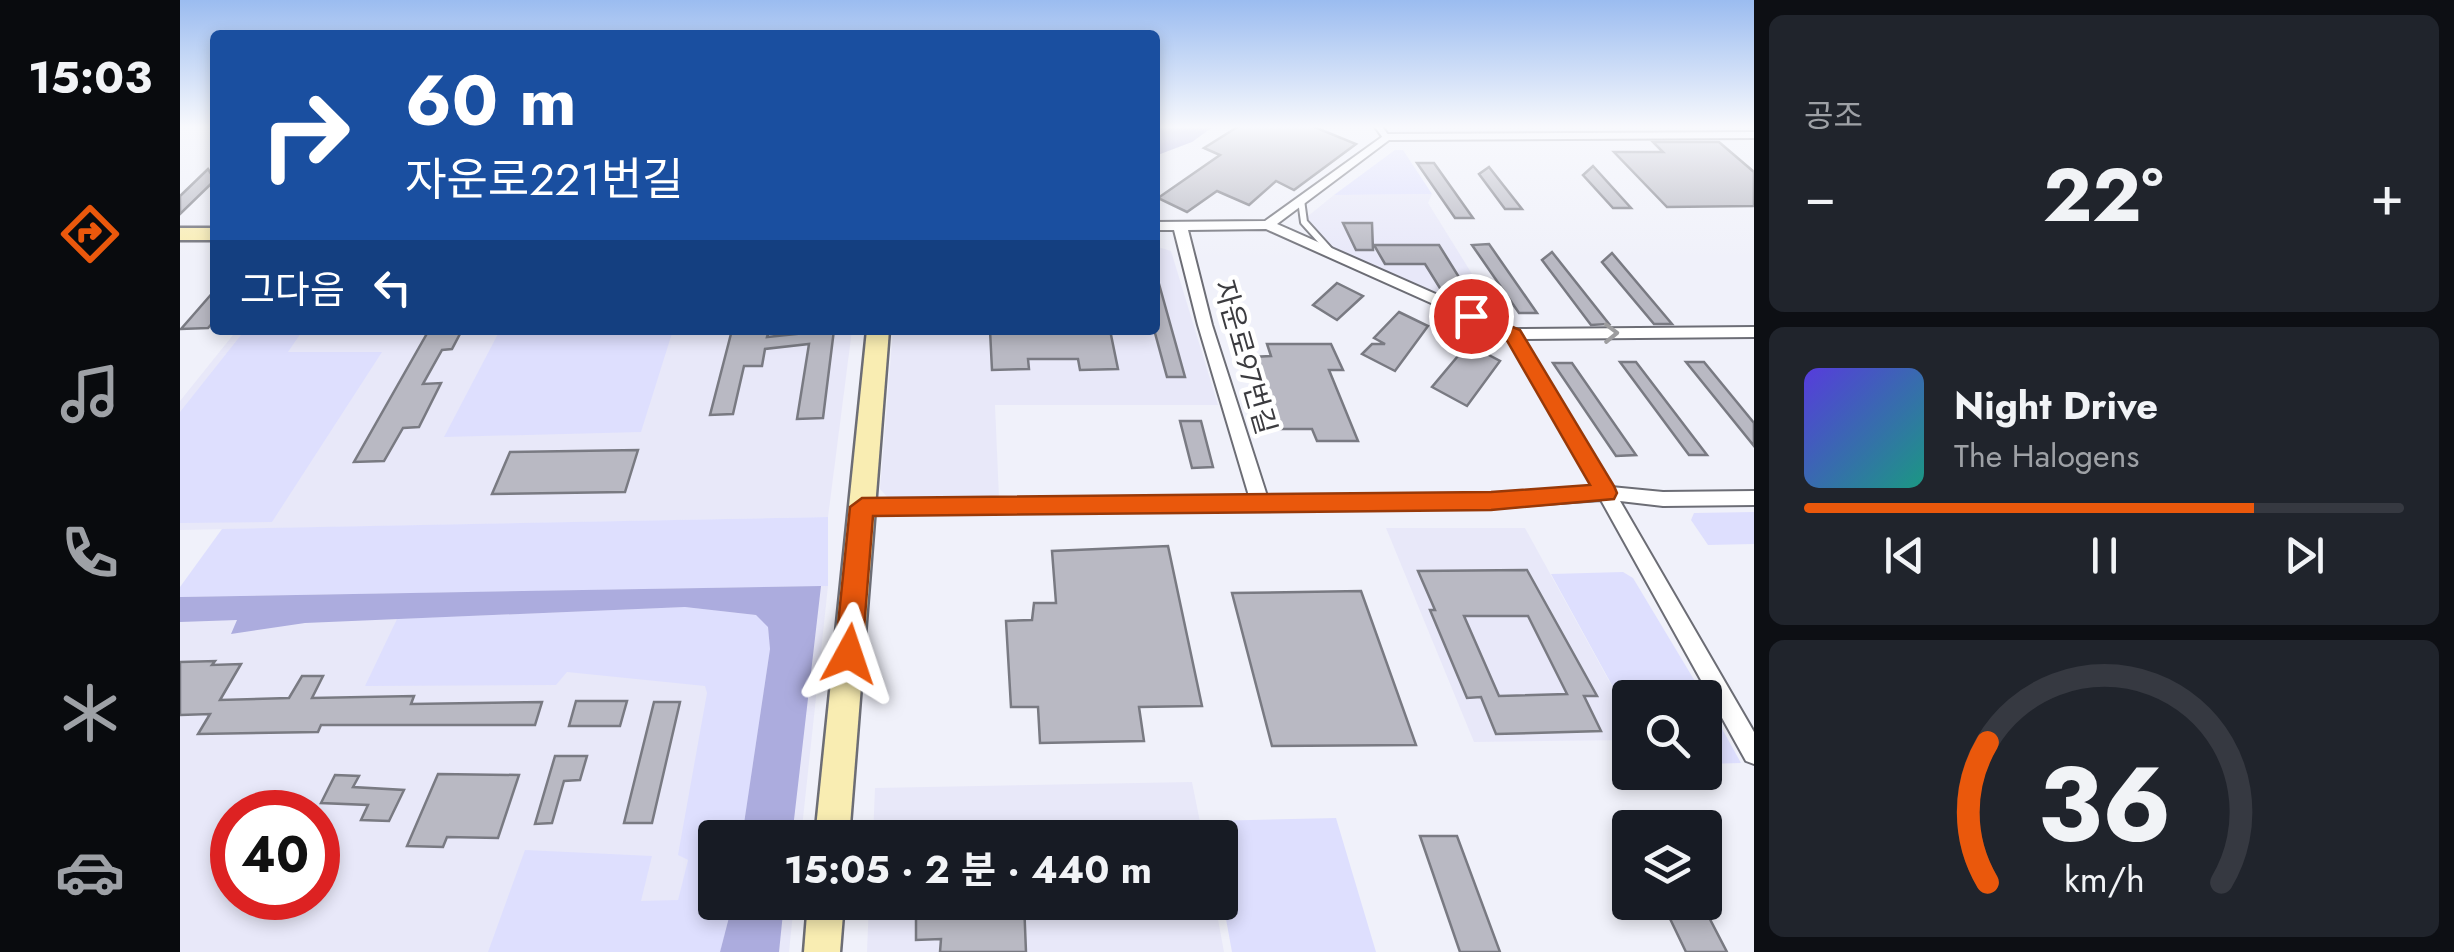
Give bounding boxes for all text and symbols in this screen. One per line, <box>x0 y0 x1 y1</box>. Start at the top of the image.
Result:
text: 15:03 <box>28 45 152 110</box>
text: 60 m <box>405 50 577 151</box>
icon: right <box>240 70 370 200</box>
text: 공조 <box>1804 93 1863 139</box>
text: 22° <box>2043 141 2164 249</box>
text: 자운로221번길 <box>405 147 683 212</box>
text: − <box>1804 156 1836 236</box>
text: + <box>2370 156 2404 236</box>
icon: directions <box>55 199 125 269</box>
icon: left <box>365 260 420 315</box>
text: 그다음 <box>240 262 345 317</box>
pin <box>1429 274 1514 359</box>
street label: 자운로97번길 <box>1203 275 1287 439</box>
icon: arrive <box>1444 289 1499 344</box>
one-way arrow <box>1604 322 1619 344</box>
icon: music <box>55 359 125 429</box>
text: Night Drive <box>1954 378 2158 433</box>
text: The Halogens <box>1954 433 2139 479</box>
icon: phone <box>55 518 125 588</box>
icon: previous <box>1877 528 1932 583</box>
icon: pause <box>2077 528 2132 583</box>
icon: next <box>2277 528 2332 583</box>
position arrow <box>797 602 901 706</box>
icon: climate <box>55 678 125 748</box>
map controls <box>1612 680 1722 920</box>
button: search <box>1612 680 1722 790</box>
text: 36 <box>2037 729 2171 879</box>
speed limit sign: 40 <box>210 790 340 920</box>
button: layers <box>1612 810 1722 920</box>
icon: car <box>55 837 125 907</box>
text: 15:05 · 2 분 · 440 m <box>784 842 1152 897</box>
text: km/h <box>2064 854 2144 905</box>

